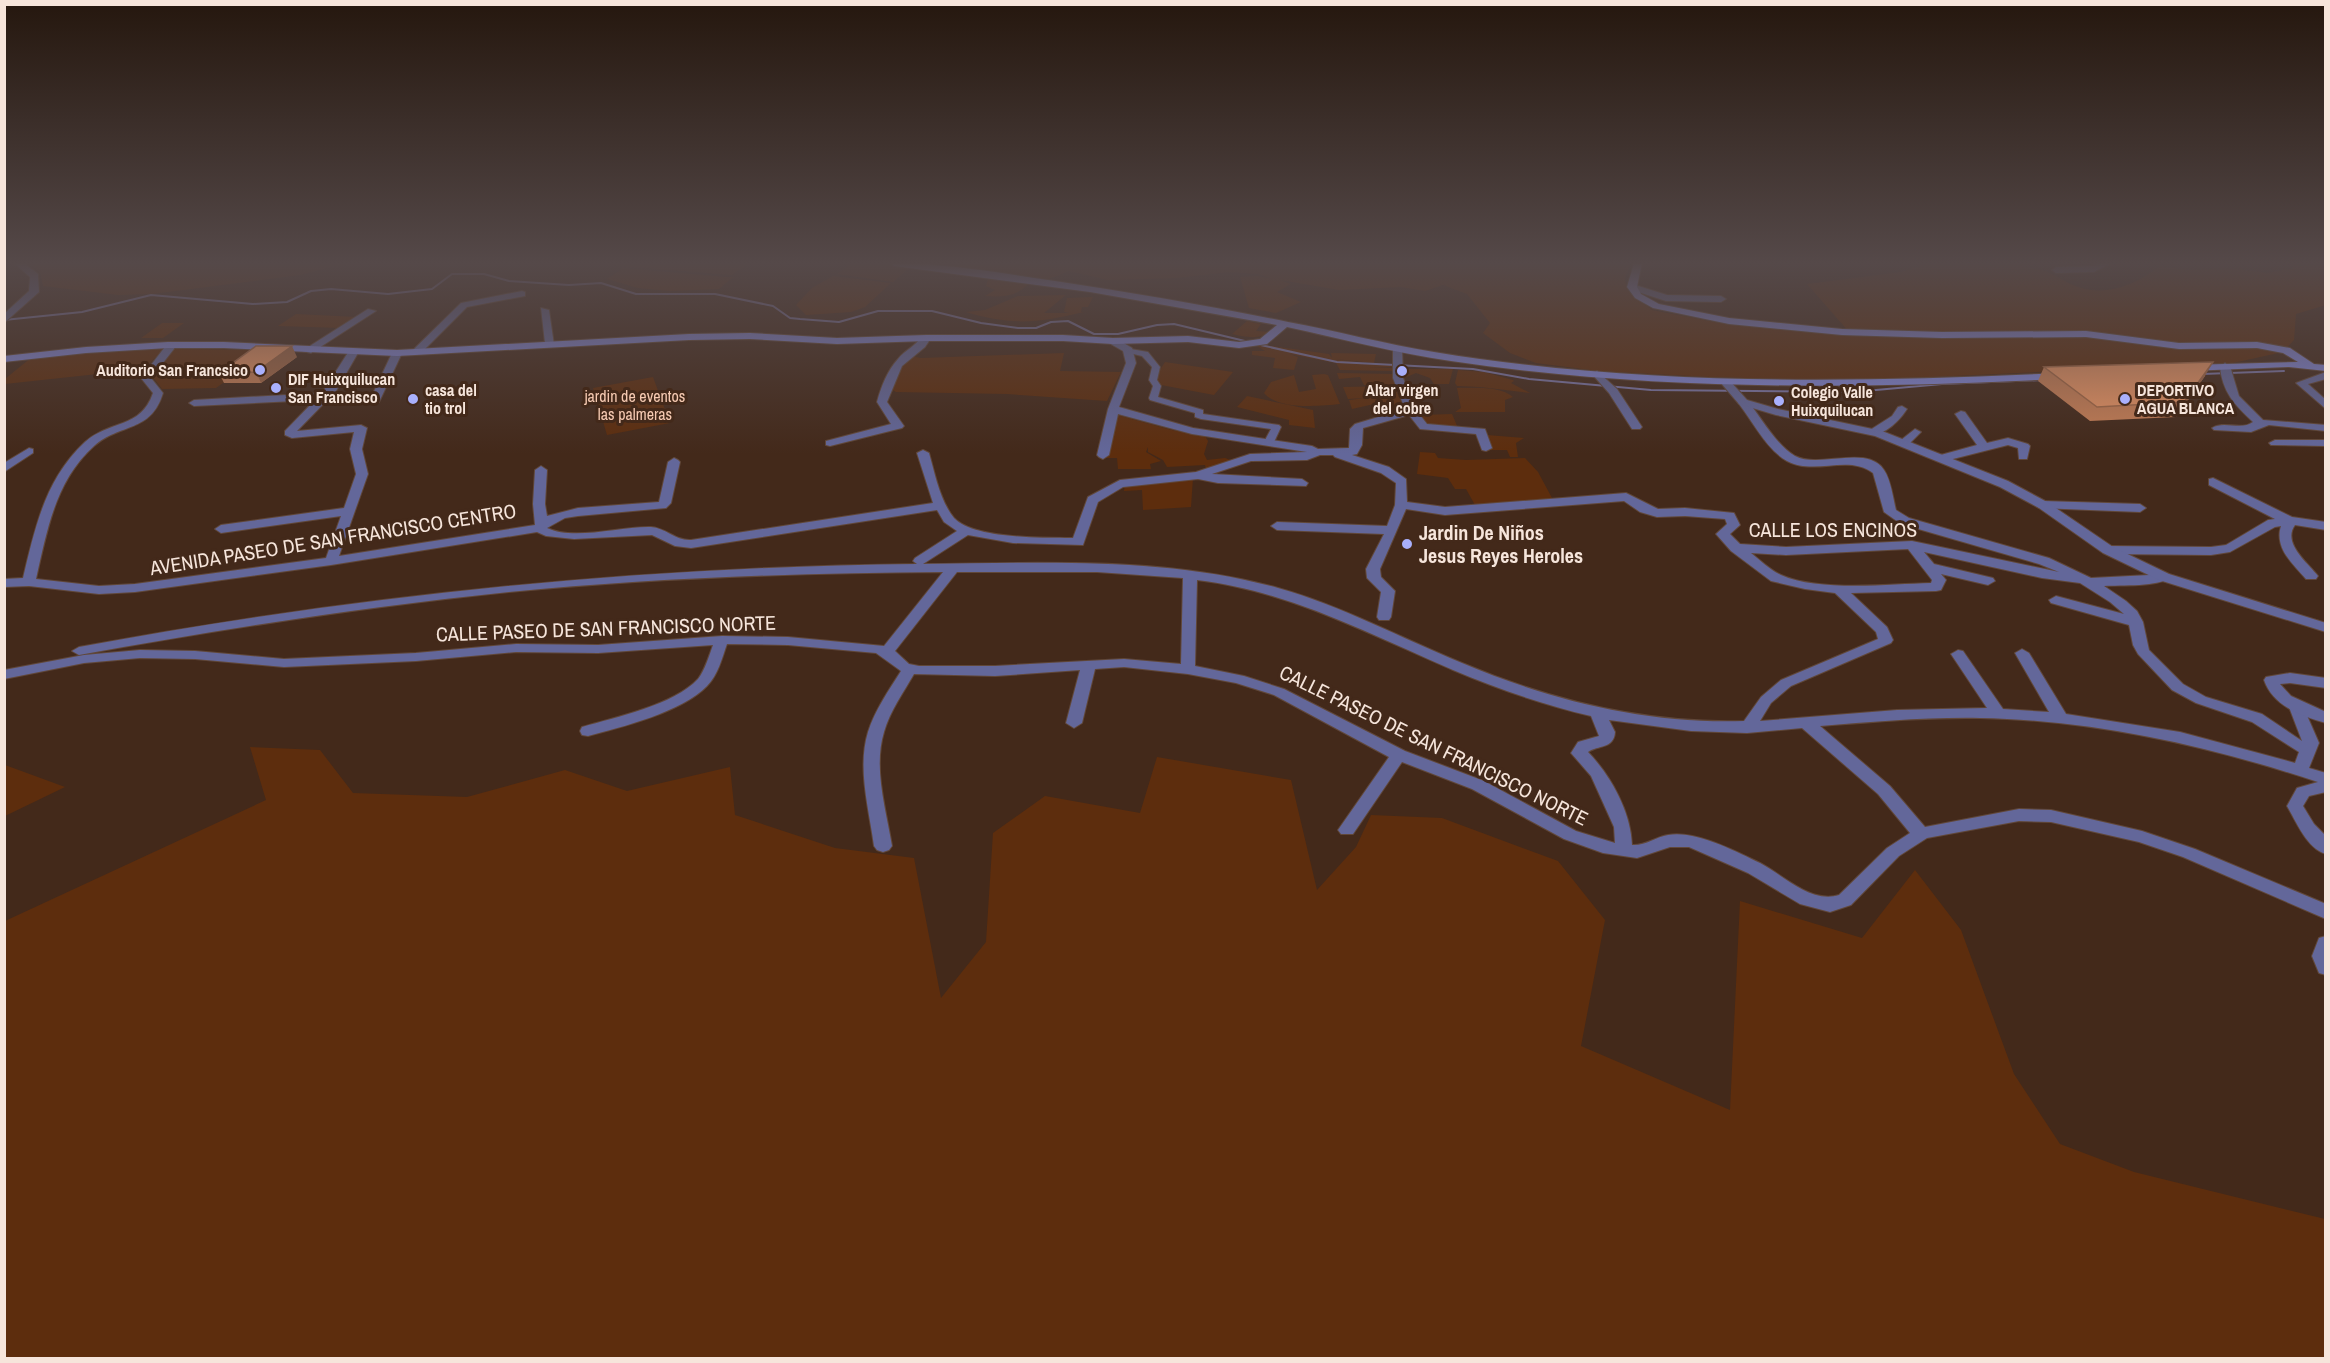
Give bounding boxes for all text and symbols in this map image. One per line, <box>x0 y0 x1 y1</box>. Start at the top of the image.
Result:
place label: Auditorio San Francsico <box>96 359 248 381</box>
marker: Auditorio San Francsico <box>253 363 267 377</box>
marker: Altar virgen del cobre <box>1395 364 1409 378</box>
place label: DIF Huixquilucan San Francisco <box>288 368 395 408</box>
place label: casa del tio trol <box>425 379 477 419</box>
place label: Altar virgen del cobre <box>1366 379 1438 419</box>
place label: DEPORTIVO AGUA BLANCA <box>2137 379 2235 419</box>
marker: DIF Huixquilucan San Francisco <box>269 381 283 395</box>
place label: Colegio Valle Huixquilucan <box>1791 381 1873 421</box>
park label: jardin de eventos las palmeras <box>584 385 685 425</box>
marker: casa del tio trol <box>406 392 420 406</box>
marker: DEPORTIVO AGUA BLANCA <box>2118 392 2132 406</box>
marker: Colegio Valle Huixquilucan <box>1772 394 1786 408</box>
street label: AVENIDA PASEO DE SAN FRANCISCO CENTRO <box>147 497 518 581</box>
street label: CALLE LOS ENCINOS <box>1749 516 1917 543</box>
place label: Jardin De Niños Jesus Reyes Heroles <box>1419 519 1583 569</box>
marker: Jardin De Niños Jesus Reyes Heroles <box>1400 537 1414 551</box>
street label: CALLE PASEO DE SAN FRANCISCO NORTE <box>435 609 777 647</box>
street label: CALLE PASEO DE SAN FRANCISCO NORTE <box>1275 658 1593 832</box>

